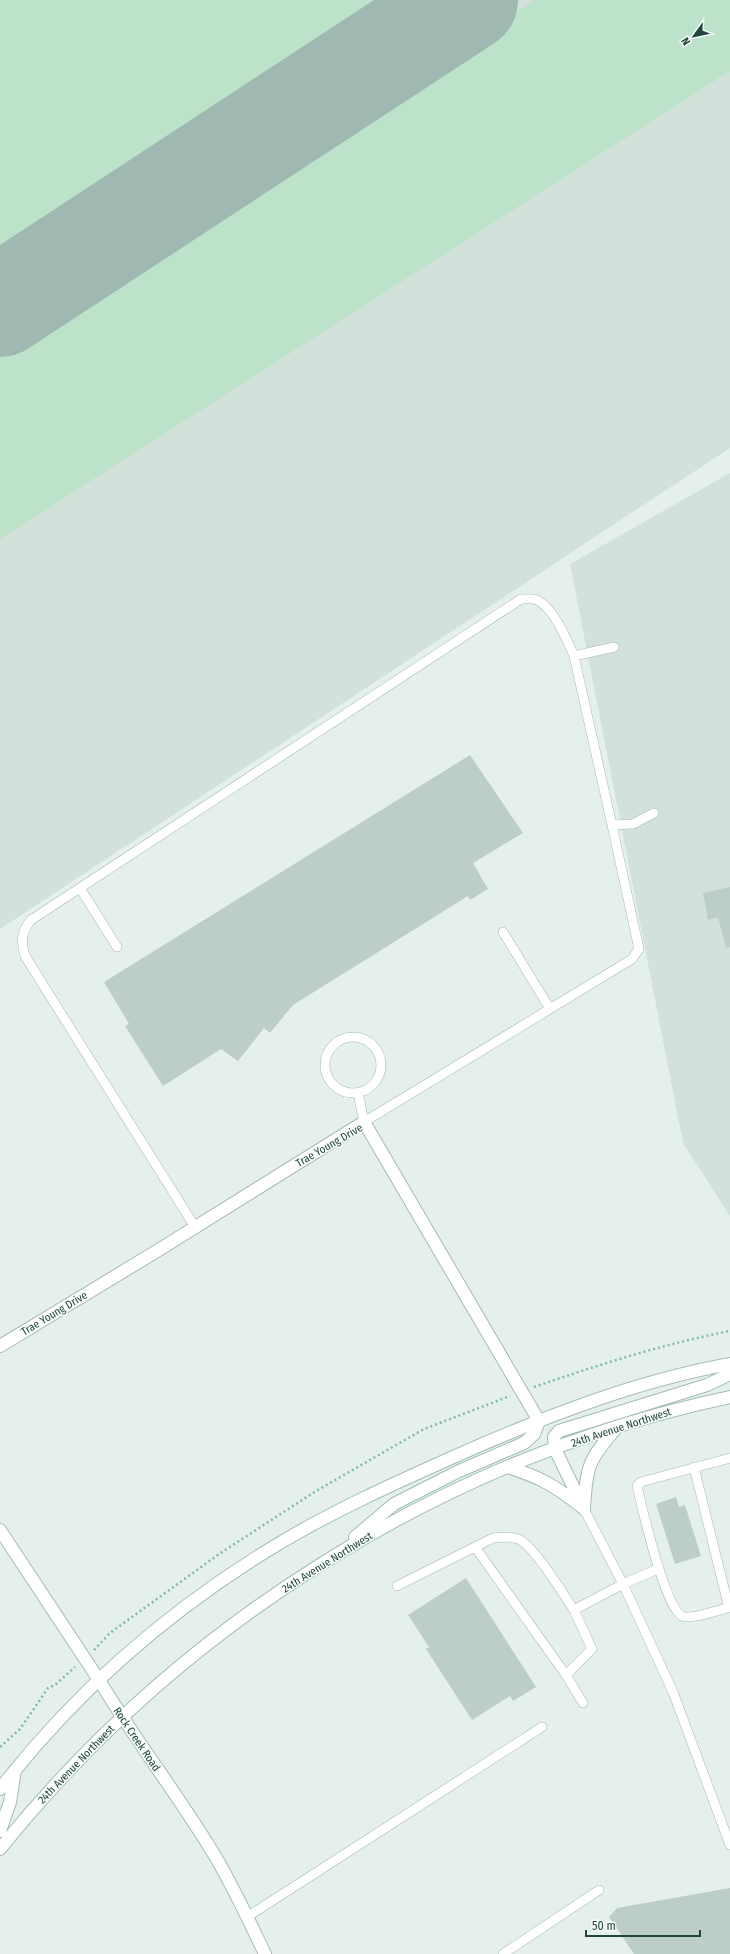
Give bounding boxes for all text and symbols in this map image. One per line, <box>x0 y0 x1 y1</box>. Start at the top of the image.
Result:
north arrow <box>674 16 714 56</box>
text: N <box>679 35 693 47</box>
street label: Trae Young Drive <box>294 1121 365 1170</box>
street label: Trae Young Drive <box>19 1289 90 1338</box>
street label: 24th Avenue Northwest <box>570 1405 673 1450</box>
street label: 24th Avenue Northwest <box>280 1529 375 1596</box>
street label: Rock Creek Road <box>110 1705 163 1774</box>
street label: 24th Avenue Northwest <box>35 1722 118 1806</box>
scale bar <box>586 1912 700 1938</box>
text: 50 m <box>592 1919 616 1933</box>

